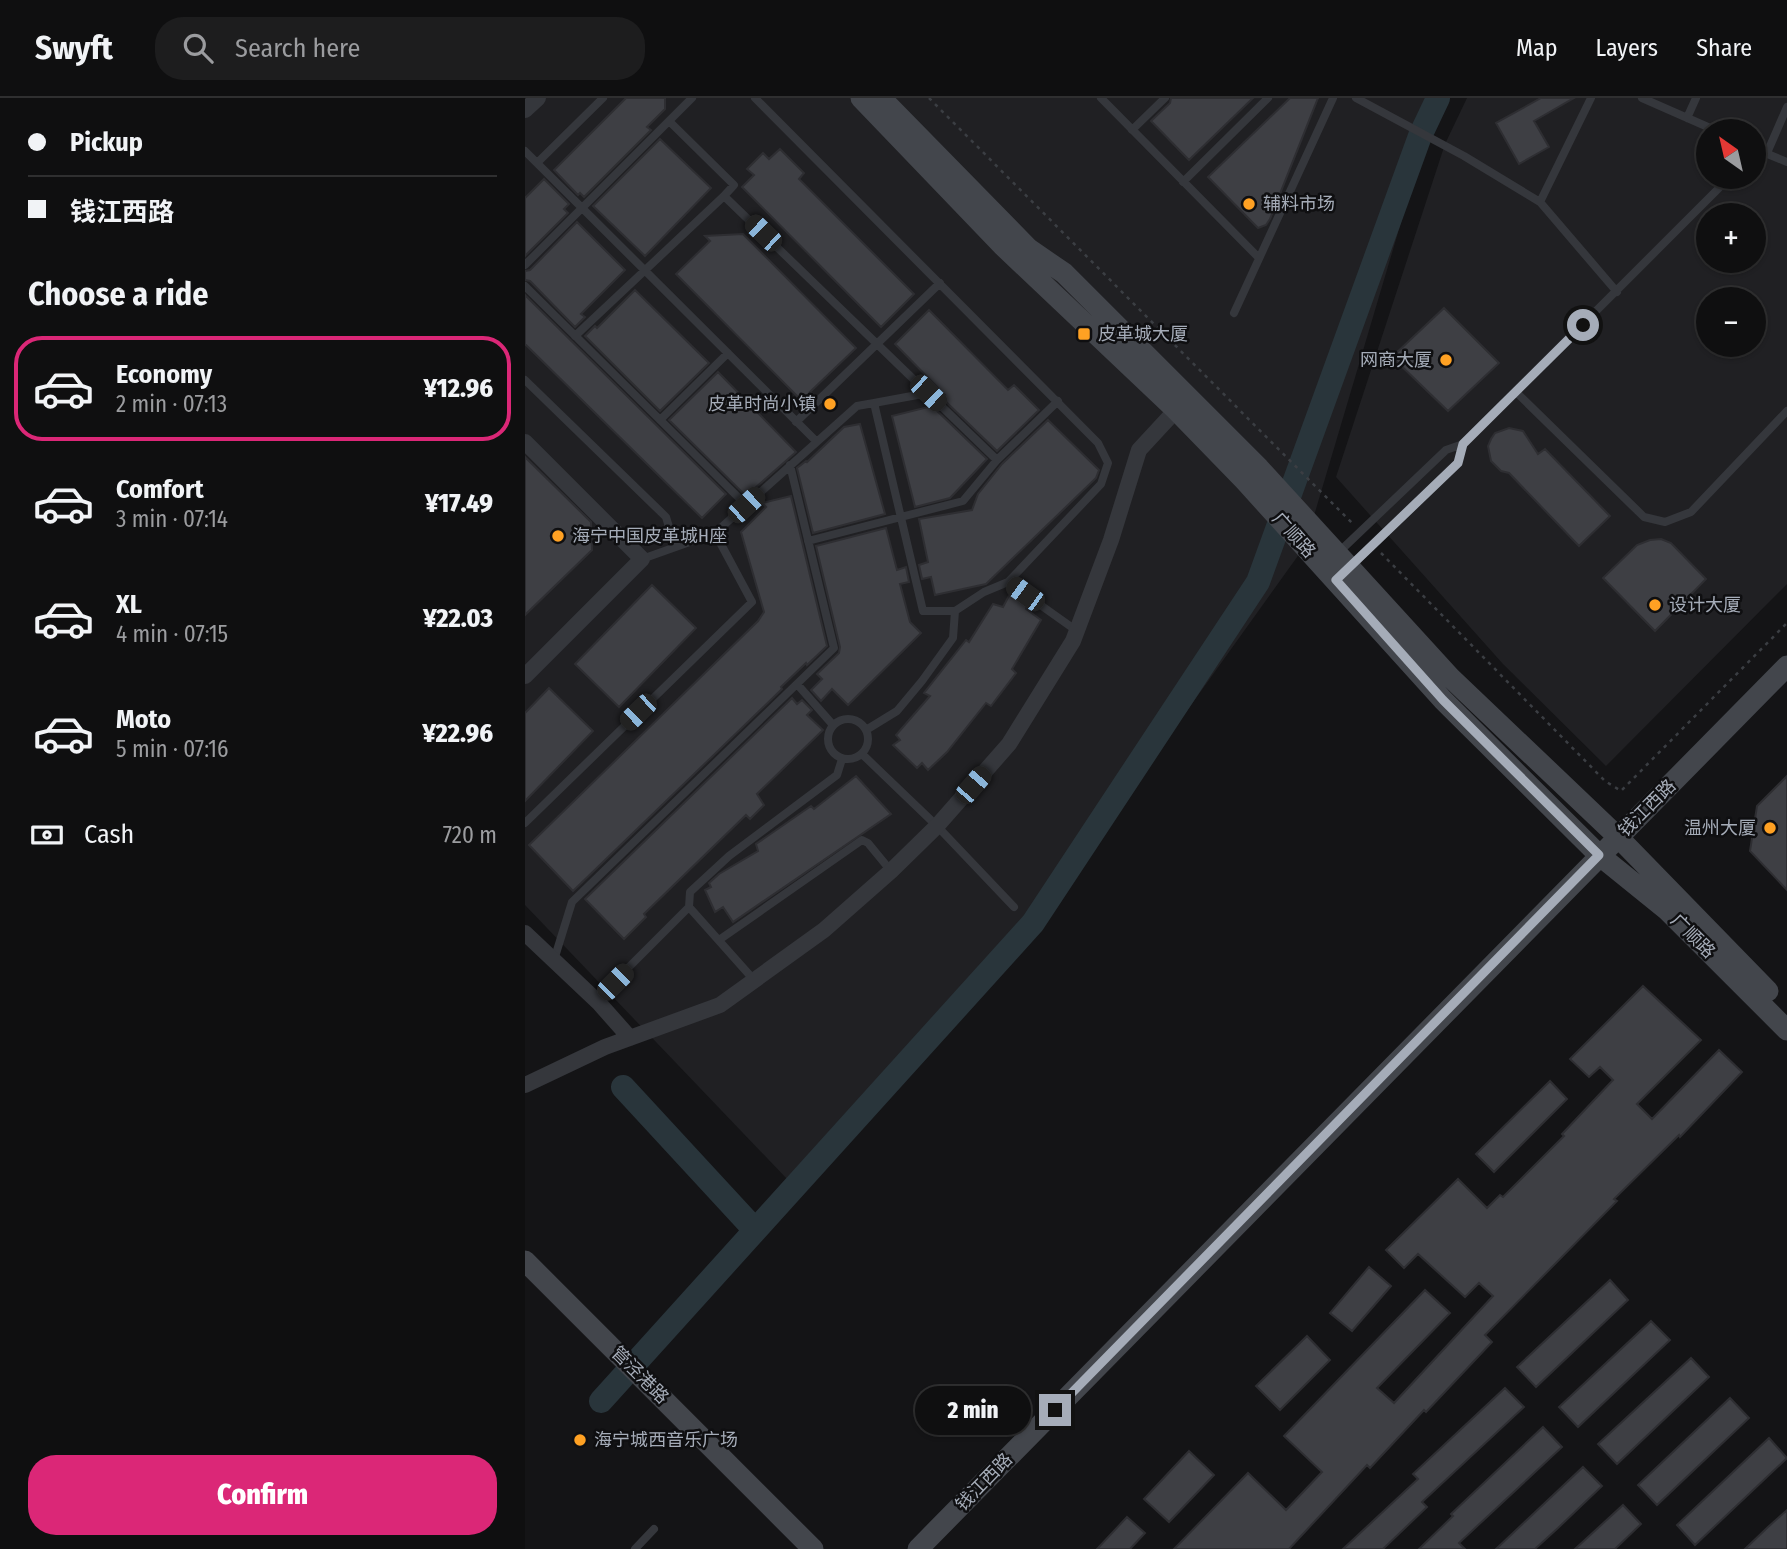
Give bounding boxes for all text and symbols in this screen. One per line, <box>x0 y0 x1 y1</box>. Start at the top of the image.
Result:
search box <box>155 17 645 80</box>
text: Swyft <box>35 28 113 68</box>
icon: search <box>179 29 217 67</box>
text: Search here <box>235 33 360 64</box>
text: Map <box>1516 34 1558 62</box>
text: Layers <box>1596 34 1658 62</box>
text: Share <box>1696 34 1752 62</box>
north arrow <box>1696 119 1766 189</box>
map controls <box>1696 119 1766 357</box>
text: Pickup <box>70 127 143 158</box>
place label: 辅料市场 <box>1263 193 1335 215</box>
marker: 辅料市场 <box>1241 196 1257 212</box>
text: 钱江西路 <box>70 197 174 228</box>
button: + <box>1696 203 1766 273</box>
car <box>741 211 786 255</box>
text: Choose a ride <box>28 275 209 313</box>
button: − <box>1696 287 1766 357</box>
route start <box>1567 309 1599 341</box>
place label: 皮革城大厦 <box>1098 323 1188 345</box>
marker: 皮革城大厦 <box>1076 326 1092 342</box>
place label: 网商大厦 <box>1360 349 1432 371</box>
marker: 网商大厦 <box>1438 352 1454 368</box>
icon: car <box>32 357 95 420</box>
text: Economy <box>116 359 212 390</box>
car <box>906 371 951 415</box>
text: ¥12.96 <box>424 373 493 404</box>
text: 2 min · 07:13 <box>116 390 227 418</box>
place label: 皮革时尚小镇 <box>708 393 816 415</box>
marker: 皮革时尚小镇 <box>822 396 838 412</box>
icon: car <box>32 472 95 535</box>
text: Comfort <box>116 474 204 505</box>
car <box>724 483 769 527</box>
text: ¥17.49 <box>425 488 493 519</box>
text: 3 min · 07:14 <box>116 505 228 533</box>
street label: 广顺路 <box>1268 508 1320 562</box>
place label: 海宁中国皮革城H座 <box>572 525 727 547</box>
marker: 海宁中国皮革城H座 <box>550 528 566 544</box>
car <box>1002 573 1049 615</box>
icon: car <box>32 587 95 650</box>
text: XL <box>116 589 142 620</box>
place label: 设计大厦 <box>1669 594 1741 616</box>
marker: 设计大厦 <box>1647 597 1663 613</box>
text: ¥22.03 <box>423 603 493 634</box>
text: 4 min · 07:15 <box>116 620 228 648</box>
car <box>616 690 661 734</box>
icon: car <box>32 702 95 765</box>
text: Moto <box>116 704 171 735</box>
text: ¥22.96 <box>422 718 493 749</box>
text: 5 min · 07:16 <box>116 735 228 763</box>
car <box>952 762 995 808</box>
street label: 钱江西路 <box>1614 775 1680 841</box>
icon: cash <box>28 816 66 854</box>
place label: 温州大厦 <box>1684 817 1756 839</box>
text: Cash <box>84 819 134 850</box>
marker: 温州大厦 <box>1762 820 1778 836</box>
text: 720 m <box>443 821 497 849</box>
street label: 广顺路 <box>1666 909 1720 963</box>
car <box>593 960 638 1004</box>
street label: 管泾港路 <box>607 1342 673 1408</box>
callout: 2 min <box>915 1386 1030 1434</box>
route end <box>1039 1394 1071 1426</box>
text: 2 min <box>948 1396 998 1424</box>
place label: 海宁城西音乐广场 <box>594 1429 738 1451</box>
marker: 海宁城西音乐广场 <box>572 1432 588 1448</box>
street label: 钱江西路 <box>951 1448 1017 1516</box>
button: Confirm <box>28 1455 497 1535</box>

